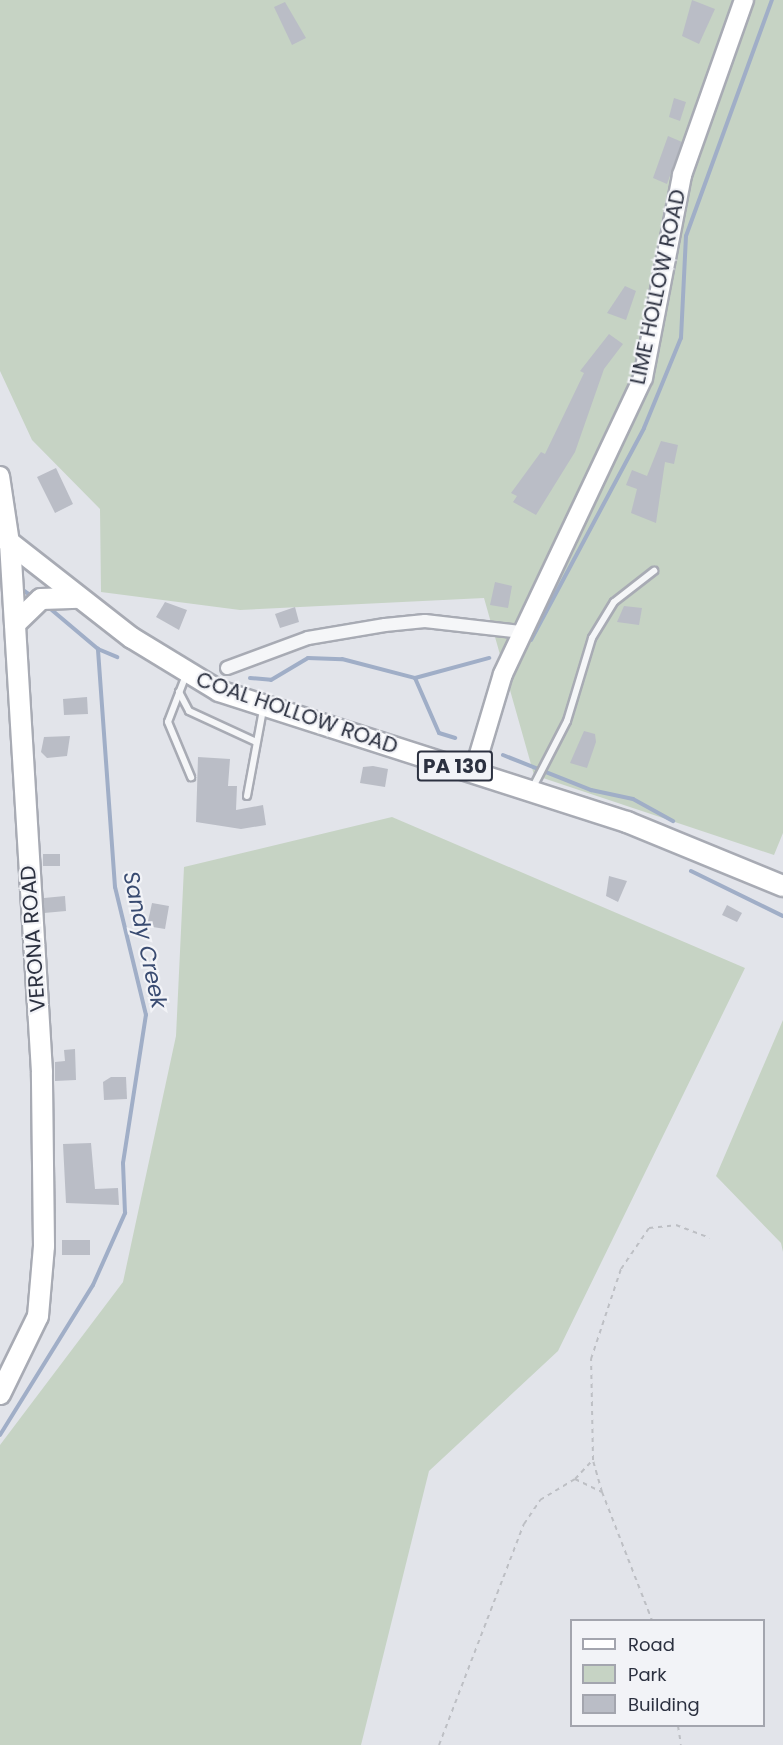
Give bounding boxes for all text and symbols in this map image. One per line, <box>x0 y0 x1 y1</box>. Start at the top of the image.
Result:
street label: LIME HOLLOW ROAD <box>625 187 691 387</box>
street label: COAL HOLLOW ROAD <box>193 667 401 759</box>
road number: PA 130 <box>416 749 494 783</box>
street label: VERONA ROAD <box>15 865 51 1013</box>
water label: Sandy Creek <box>118 869 172 1011</box>
legend <box>570 1619 765 1727</box>
text: Road <box>628 1632 675 1657</box>
text: Park <box>628 1662 667 1687</box>
text: Building <box>628 1692 700 1717</box>

